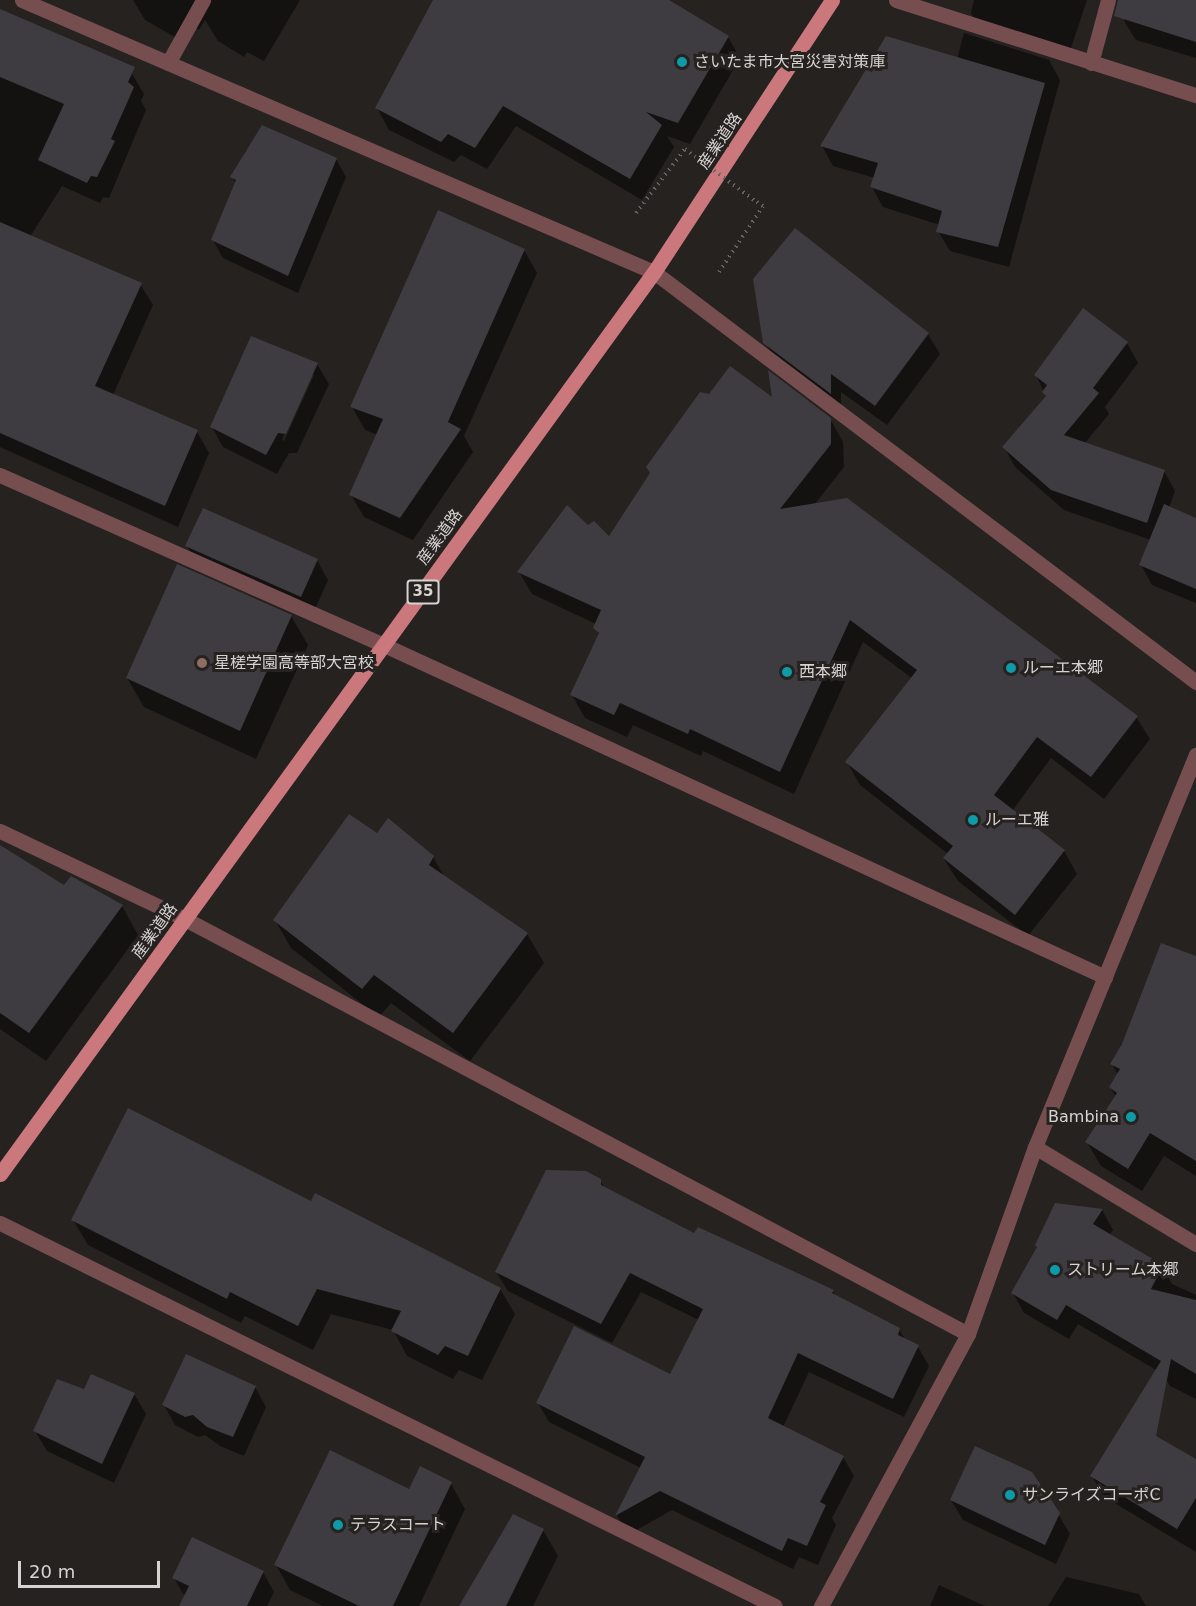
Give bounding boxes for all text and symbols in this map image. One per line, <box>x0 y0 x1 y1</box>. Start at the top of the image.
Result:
place label: さいたま市大宮災害対策庫 <box>694 52 886 72</box>
marker: さいたま市大宮災害対策庫 <box>675 55 689 69</box>
street label: 産業道路 <box>694 109 746 173</box>
street label: 産業道路 <box>413 505 467 569</box>
road number: 35 <box>406 580 440 604</box>
place label: 星槎学園高等部大宮校 <box>214 653 374 673</box>
marker: 星槎学園高等部大宮校 <box>195 656 209 670</box>
place label: ルーエ本郷 <box>1023 658 1103 678</box>
marker: ルーエ本郷 <box>1004 661 1018 675</box>
place label: 西本郷 <box>799 662 847 682</box>
marker: 西本郷 <box>780 665 794 679</box>
place label: ルーエ雅 <box>985 810 1049 830</box>
marker: ルーエ雅 <box>966 813 980 827</box>
street label: 産業道路 <box>128 899 182 963</box>
place label: Bambina <box>1048 1107 1119 1127</box>
marker: Bambina <box>1124 1110 1138 1124</box>
place label: ストリーム本郷 <box>1067 1260 1179 1280</box>
marker: ストリーム本郷 <box>1048 1263 1062 1277</box>
place label: サンライズコーポC <box>1022 1485 1161 1505</box>
marker: サンライズコーポC <box>1003 1488 1017 1502</box>
place label: テラスコート <box>350 1515 446 1535</box>
marker: テラスコート <box>331 1518 345 1532</box>
scale bar <box>21 1549 164 1587</box>
text: 20 m <box>29 1561 75 1582</box>

